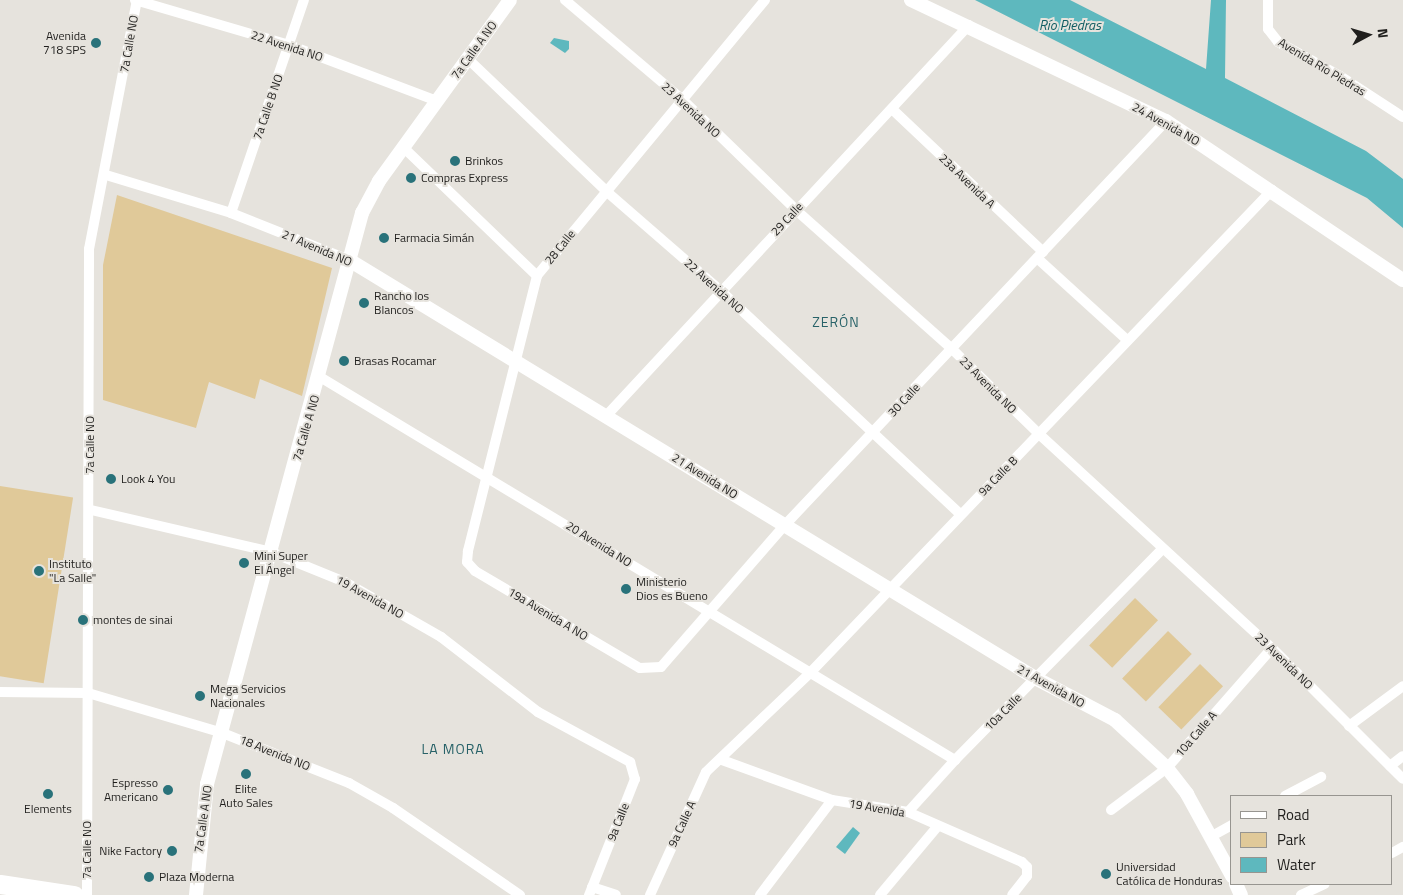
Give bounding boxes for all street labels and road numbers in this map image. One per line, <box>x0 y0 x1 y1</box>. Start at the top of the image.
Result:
street label: 7a Calle NO <box>117 14 141 74</box>
street label: 7a Calle A NO <box>448 18 500 82</box>
street label: 22 Avenida NO <box>249 28 325 64</box>
street label: Avenida Río Piedras <box>1276 35 1368 99</box>
street label: 7a Calle B NO <box>250 72 286 142</box>
street label: 23 Avenida NO <box>659 79 723 141</box>
street label: 24 Avenida NO <box>1130 100 1202 148</box>
street label: 23a Avenida A <box>936 151 998 211</box>
street label: 29 Calle <box>768 199 806 239</box>
street label: 21 Avenida NO <box>280 227 354 269</box>
street label: 28 Calle <box>542 227 578 267</box>
street label: 22 Avenida NO <box>681 256 747 316</box>
street label: 23 Avenida NO <box>956 353 1020 417</box>
street label: 30 Calle <box>885 380 923 420</box>
street label: 7a Calle A NO <box>290 393 322 463</box>
street label: 7a Calle NO <box>83 416 97 474</box>
street label: 21 Avenida NO <box>669 450 741 502</box>
street label: 9a Calle B <box>975 453 1021 499</box>
street label: 20 Avenida NO <box>563 518 635 570</box>
street label: 19 Avenida NO <box>334 573 406 621</box>
street label: 19a Avenida A NO <box>505 584 591 644</box>
street label: 23 Avenida NO <box>1252 630 1316 692</box>
street label: 21 Avenida NO <box>1015 662 1087 710</box>
street label: 10a Calle <box>982 691 1024 733</box>
street label: 10a Calle A <box>1172 708 1220 760</box>
street label: 18 Avenida NO <box>238 732 312 774</box>
street label: 7a Calle A NO <box>191 784 215 854</box>
street label: 19 Avenida <box>848 796 906 820</box>
street label: 9a Calle A <box>665 799 699 849</box>
street label: 9a Calle <box>604 801 632 843</box>
street label: 7a Calle NO <box>80 821 94 879</box>

